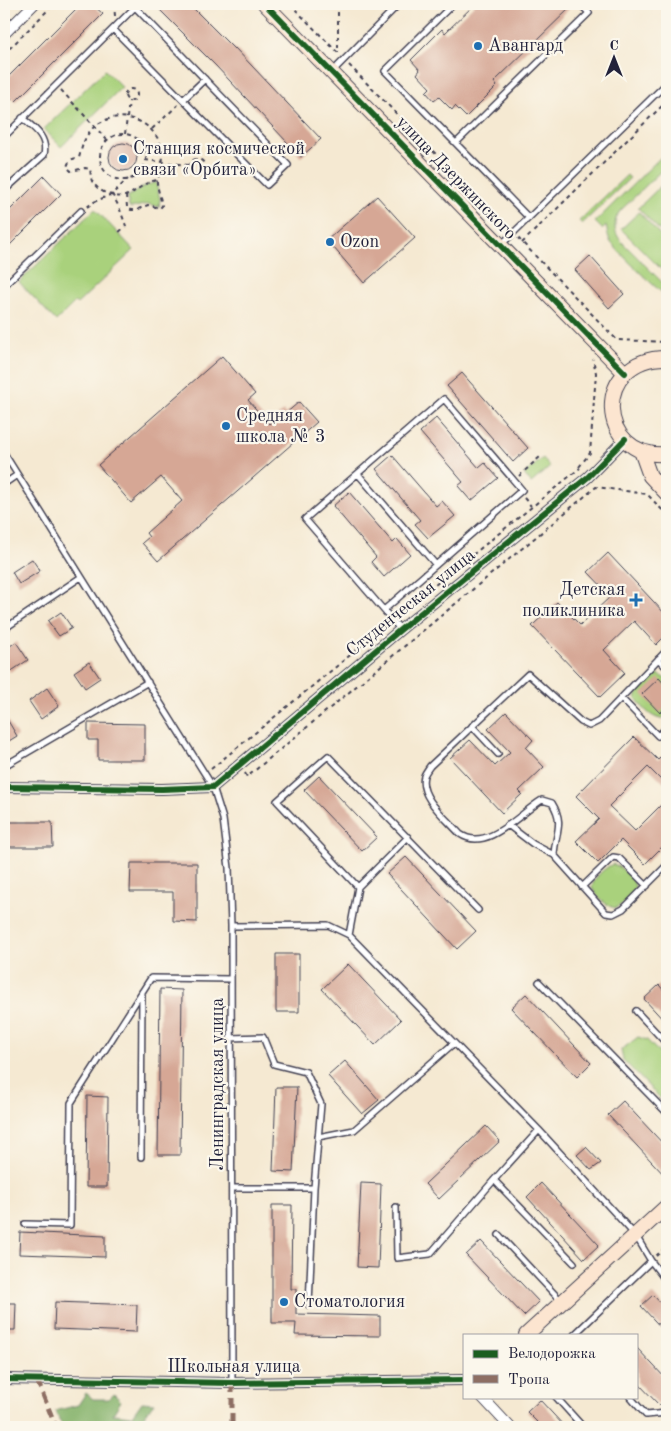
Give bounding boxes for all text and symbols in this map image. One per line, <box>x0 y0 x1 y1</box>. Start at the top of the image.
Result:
north arrow <box>588 32 638 82</box>
place label: Авангард <box>488 37 563 55</box>
text: С <box>609 39 619 53</box>
marker: Авангард <box>472 40 484 52</box>
street label: улица Дзержинского <box>393 113 519 243</box>
place label: Станция космической связи «Орбита» <box>133 140 305 179</box>
marker: Станция космической связи «Орбита» <box>117 153 129 165</box>
place label: Ozon <box>340 233 379 251</box>
marker: Ozon <box>324 236 336 248</box>
place label: Средняя школа № 3 <box>236 407 325 446</box>
marker: Средняя школа № 3 <box>220 420 232 432</box>
street label: Студенческая улица <box>343 546 479 660</box>
place label: Детская поликлиника <box>522 581 625 620</box>
marker: Детская поликлиника <box>629 593 643 607</box>
street label: Ленинградская улица <box>209 997 227 1170</box>
place label: Стоматология <box>294 1293 405 1311</box>
marker: Стоматология <box>278 1296 290 1308</box>
legend <box>463 1334 638 1398</box>
text: Велодорожка <box>508 1347 596 1362</box>
street label: Школьная улица <box>167 1358 301 1376</box>
text: Тропа <box>508 1373 550 1388</box>

